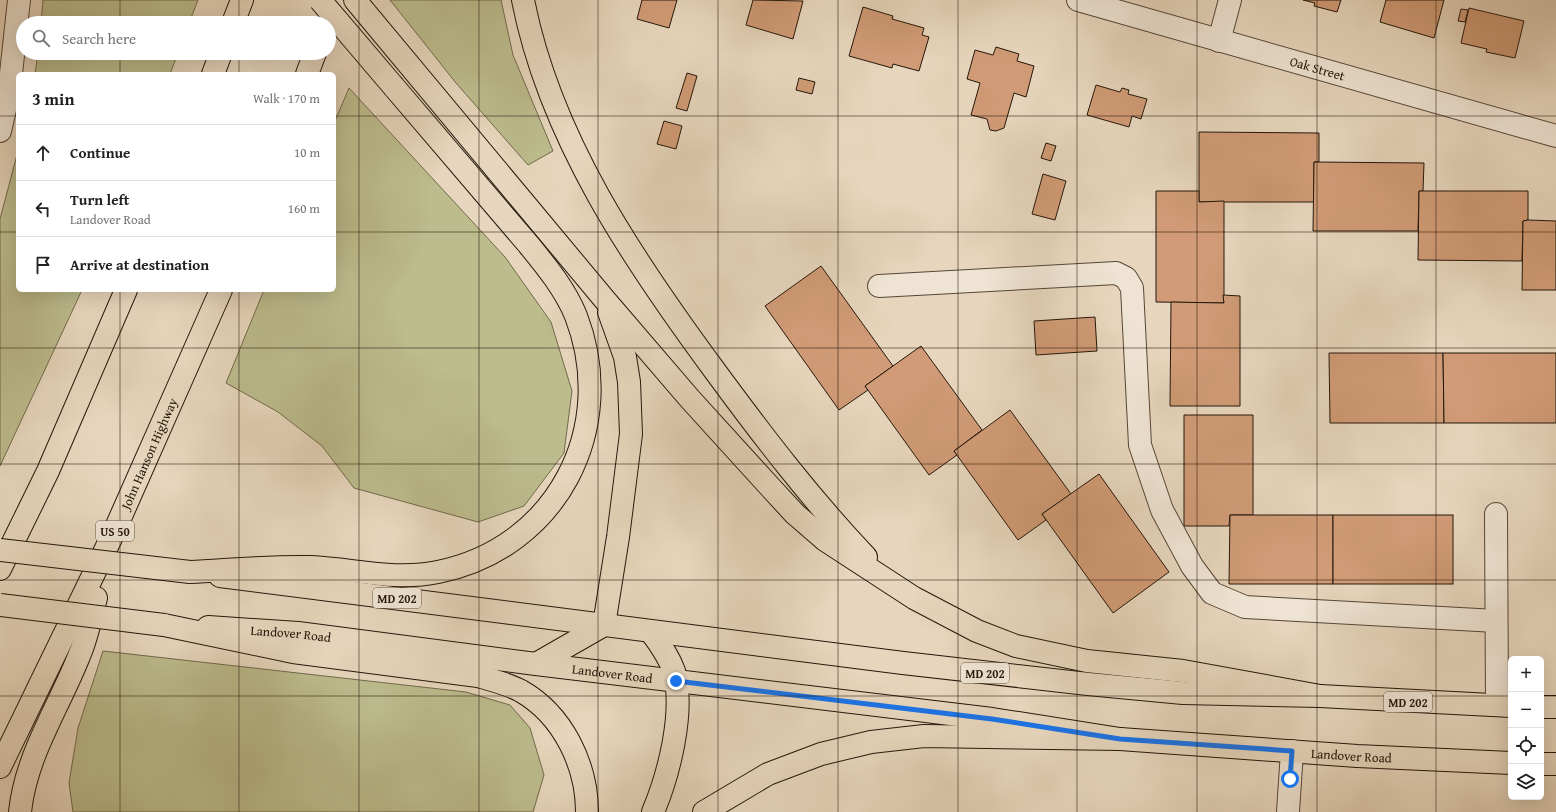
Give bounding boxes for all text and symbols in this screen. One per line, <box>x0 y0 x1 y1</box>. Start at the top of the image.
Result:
search box <box>16 16 336 60</box>
icon: search <box>30 27 52 49</box>
text: Search here <box>62 28 136 49</box>
street label: Oak Street <box>1288 51 1348 85</box>
text: 3 min <box>32 86 74 111</box>
text: Walk · 170 m <box>253 89 320 108</box>
icon: ahead <box>32 142 54 164</box>
text: Continue <box>70 142 131 163</box>
text: 10 m <box>294 143 320 162</box>
text: Turn left <box>70 189 129 210</box>
icon: left <box>32 198 54 220</box>
text: 160 m <box>288 199 320 218</box>
text: Landover Road <box>70 210 151 229</box>
icon: arrive <box>32 254 54 276</box>
text: Arrive at destination <box>70 254 209 275</box>
street label: John Hanson Highway <box>115 394 182 514</box>
road number: US 50 <box>96 521 134 541</box>
road number: MD 202 <box>373 588 421 608</box>
street label: Landover Road <box>250 620 332 647</box>
map controls <box>1508 656 1544 800</box>
button: + <box>1508 656 1544 692</box>
street label: Landover Road <box>571 659 654 687</box>
road number: MD 202 <box>961 663 1009 683</box>
route end <box>667 672 685 690</box>
road number: MD 202 <box>1384 692 1432 712</box>
button: − <box>1508 692 1544 728</box>
button: locate <box>1508 728 1544 764</box>
street label: Landover Road <box>1310 743 1392 767</box>
button: layers <box>1508 764 1544 800</box>
route start <box>1281 770 1299 788</box>

